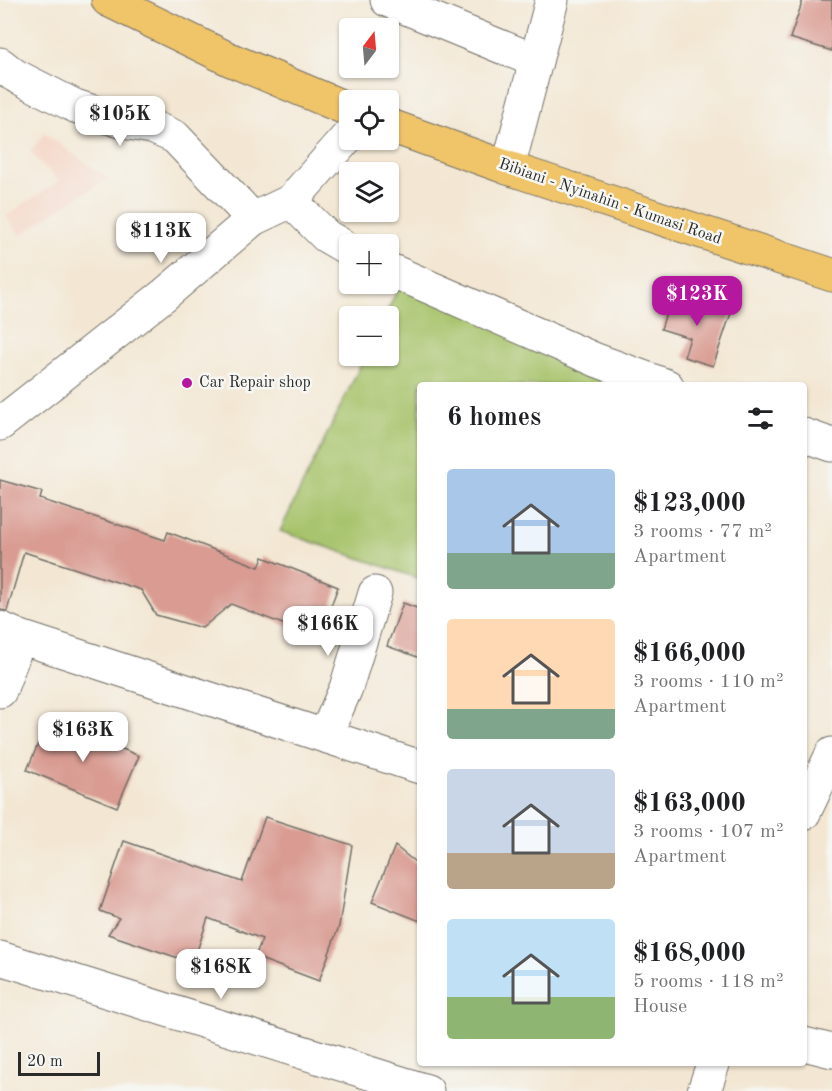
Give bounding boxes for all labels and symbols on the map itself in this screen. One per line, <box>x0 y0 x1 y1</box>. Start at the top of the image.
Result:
north arrow <box>339 18 399 78</box>
pin: $105K <box>78 96 162 147</box>
street label: Bibiani - Nyinahin - Kumasi Road <box>497 156 723 248</box>
pin: $113K <box>119 213 203 264</box>
pin: $123K <box>655 276 739 327</box>
place label: Car Repair shop <box>199 375 311 391</box>
marker: Car Repair shop <box>180 376 194 390</box>
pin: $166K <box>286 606 370 657</box>
pin: $163K <box>41 712 125 763</box>
pin: $168K <box>179 949 263 1000</box>
scale bar <box>18 1049 100 1076</box>

